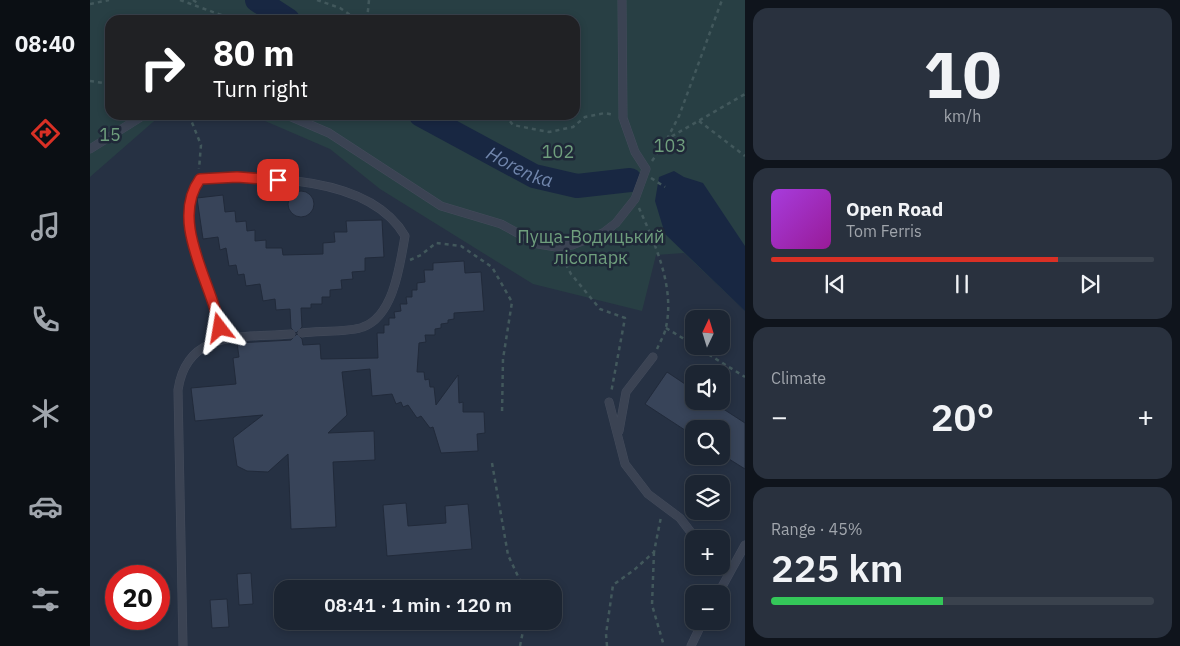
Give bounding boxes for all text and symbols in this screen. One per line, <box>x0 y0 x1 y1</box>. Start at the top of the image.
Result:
text: 08:40 <box>15 29 75 58</box>
text: 80 m <box>213 30 295 76</box>
text: 10 <box>923 31 1002 116</box>
icon: right <box>130 35 195 100</box>
text: Turn right <box>213 74 308 103</box>
text: km/h <box>944 106 981 126</box>
icon: directions <box>28 116 63 151</box>
park label: 15 <box>99 123 121 146</box>
park label: 103 <box>654 134 686 157</box>
park label: 102 <box>542 140 574 163</box>
water label: Horenka <box>482 141 555 192</box>
pin <box>257 159 299 201</box>
icon: arrive <box>264 166 292 194</box>
text: Open Road <box>846 197 943 221</box>
icon: music <box>28 209 63 244</box>
text: Tom Ferris <box>846 221 922 241</box>
park label: Пуща-Водицький лісопарк <box>517 225 665 269</box>
icon: previous <box>821 270 849 298</box>
icon: pause <box>948 270 976 298</box>
icon: next <box>1076 270 1104 298</box>
position arrow <box>193 301 245 353</box>
icon: phone <box>28 302 63 337</box>
north arrow <box>685 310 730 355</box>
map controls <box>685 310 730 630</box>
button: sound <box>685 365 730 410</box>
text: Climate <box>771 368 826 388</box>
text: 20° <box>931 392 994 441</box>
icon: climate <box>28 396 63 431</box>
text: − <box>771 398 788 435</box>
text: + <box>1137 398 1154 435</box>
button: search <box>685 420 730 465</box>
button: layers <box>685 475 730 520</box>
icon: car <box>28 489 63 524</box>
text: Range · 45% <box>771 519 863 539</box>
button: + <box>685 530 730 575</box>
text: 225 km <box>771 543 903 592</box>
speed limit sign: 20 <box>105 565 170 630</box>
icon: filters <box>28 582 63 617</box>
button: − <box>685 585 730 630</box>
text: 08:41 · 1 min · 120 m <box>324 593 512 617</box>

